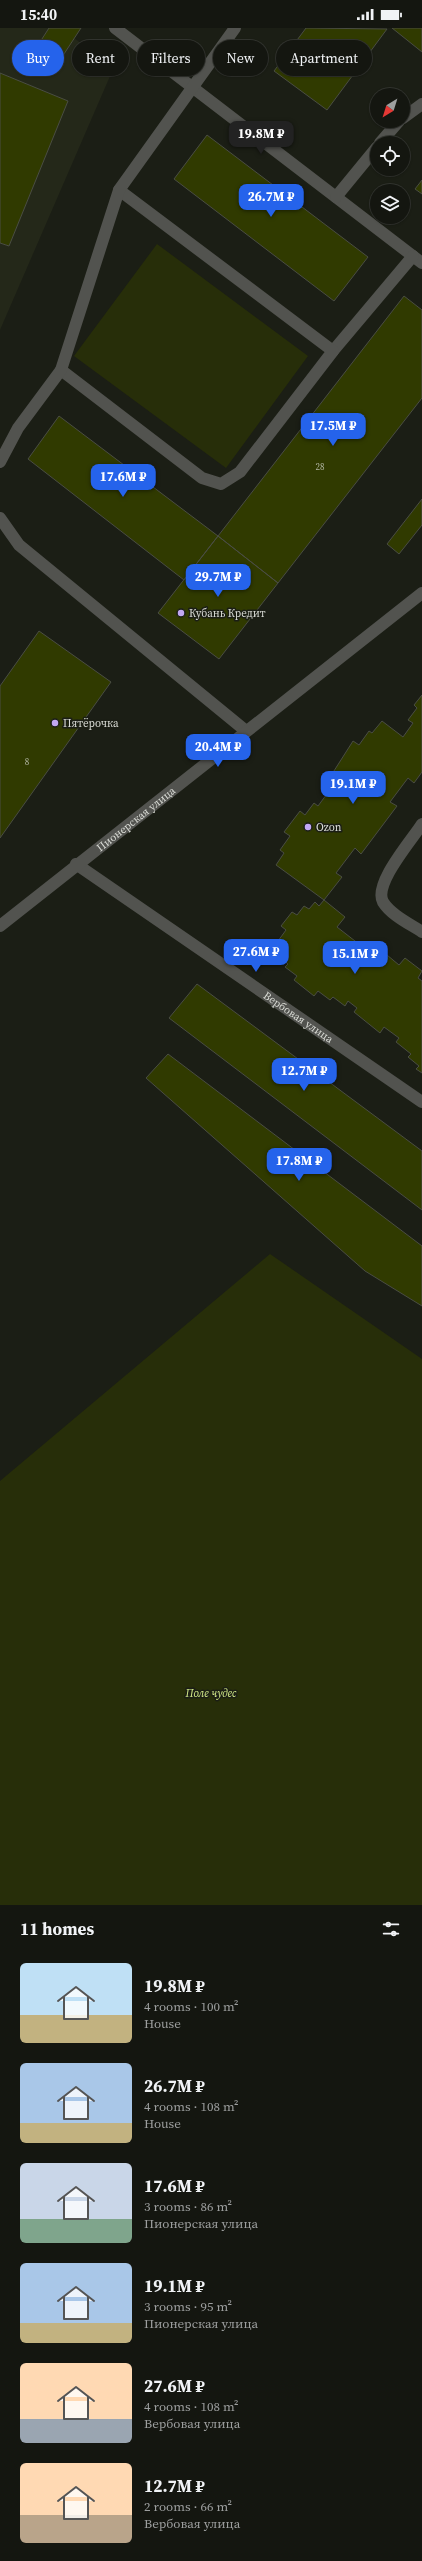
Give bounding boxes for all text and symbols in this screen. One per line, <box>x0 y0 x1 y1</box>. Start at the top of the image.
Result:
text: 15:40 <box>20 4 57 25</box>
chip: Buy <box>12 40 64 76</box>
chip: Rent <box>72 40 129 76</box>
chip: Filters <box>137 40 205 76</box>
chip: New <box>213 40 268 76</box>
chip: Apartment <box>276 40 372 76</box>
north arrow <box>370 88 410 128</box>
map controls <box>370 88 410 224</box>
pin: 19.8M ₽ <box>224 121 298 155</box>
text: 19.8M ₽ <box>238 125 284 142</box>
button: locate <box>370 136 410 176</box>
pin: 26.7M ₽ <box>234 184 308 218</box>
button: layers <box>370 184 410 224</box>
text: 26.7M ₽ <box>248 188 294 205</box>
pin: 17.5M ₽ <box>296 413 370 447</box>
text: 17.5M ₽ <box>310 417 356 434</box>
house number: 28 <box>315 461 325 473</box>
pin: 17.6M ₽ <box>86 464 160 498</box>
text: 17.6M ₽ <box>100 468 146 485</box>
pin: 29.7M ₽ <box>181 564 255 598</box>
text: 29.7M ₽ <box>195 568 241 585</box>
place label: Кубань Кредит <box>189 606 266 621</box>
marker: Кубань Кредит <box>176 608 186 618</box>
place label: Пятёрочка <box>63 716 119 731</box>
marker: Пятёрочка <box>50 718 60 728</box>
pin: 20.4M ₽ <box>181 734 255 768</box>
text: 20.4M ₽ <box>195 738 241 755</box>
house number: 8 <box>25 756 30 768</box>
pin: 19.1M ₽ <box>316 771 390 805</box>
text: 19.1M ₽ <box>330 775 376 792</box>
street label: Пионерская улица <box>94 783 179 855</box>
place label: Ozon <box>316 820 342 835</box>
marker: Ozon <box>303 822 313 832</box>
pin: 27.6M ₽ <box>219 939 293 973</box>
pin: 15.1M ₽ <box>318 941 392 975</box>
text: 27.6M ₽ <box>233 943 279 960</box>
text: 15.1M ₽ <box>332 945 378 962</box>
street label: Вербовая улица <box>260 988 336 1047</box>
pin: 12.7M ₽ <box>267 1058 341 1092</box>
text: 12.7M ₽ <box>281 1062 327 1079</box>
pin: 17.8M ₽ <box>262 1148 336 1182</box>
text: 17.8M ₽ <box>276 1152 322 1169</box>
park label: Поле чудес <box>185 1686 237 1701</box>
text: 11 homes <box>20 1917 94 1941</box>
icon: filters <box>380 1918 402 1940</box>
text: 19.8M ₽ <box>144 1974 205 1998</box>
icon: home <box>52 1979 100 2027</box>
text: 4 rooms · 100 m² <box>144 1998 239 2015</box>
text: House <box>144 2015 181 2032</box>
text: 26.7M ₽ <box>144 2074 205 2098</box>
icon: home <box>52 2079 100 2127</box>
text: 4 rooms · 108 m² <box>144 2098 239 2115</box>
text: House <box>144 2115 181 2132</box>
text: 17.6M ₽ <box>144 2174 205 2198</box>
icon: home <box>52 2179 100 2227</box>
text: 3 rooms · 86 m² <box>144 2198 232 2215</box>
text: Пионерская улица <box>144 2215 258 2232</box>
text: 19.1M ₽ <box>144 2274 205 2298</box>
icon: home <box>52 2279 100 2327</box>
text: 3 rooms · 95 m² <box>144 2298 232 2315</box>
text: Пионерская улица <box>144 2315 258 2332</box>
text: 27.6M ₽ <box>144 2374 205 2398</box>
icon: home <box>52 2379 100 2427</box>
text: 4 rooms · 108 m² <box>144 2398 239 2415</box>
text: Вербовая улица <box>144 2415 240 2432</box>
text: 12.7M ₽ <box>144 2474 205 2498</box>
icon: home <box>52 2479 100 2527</box>
text: 2 rooms · 66 m² <box>144 2498 232 2515</box>
text: Вербовая улица <box>144 2515 240 2532</box>

